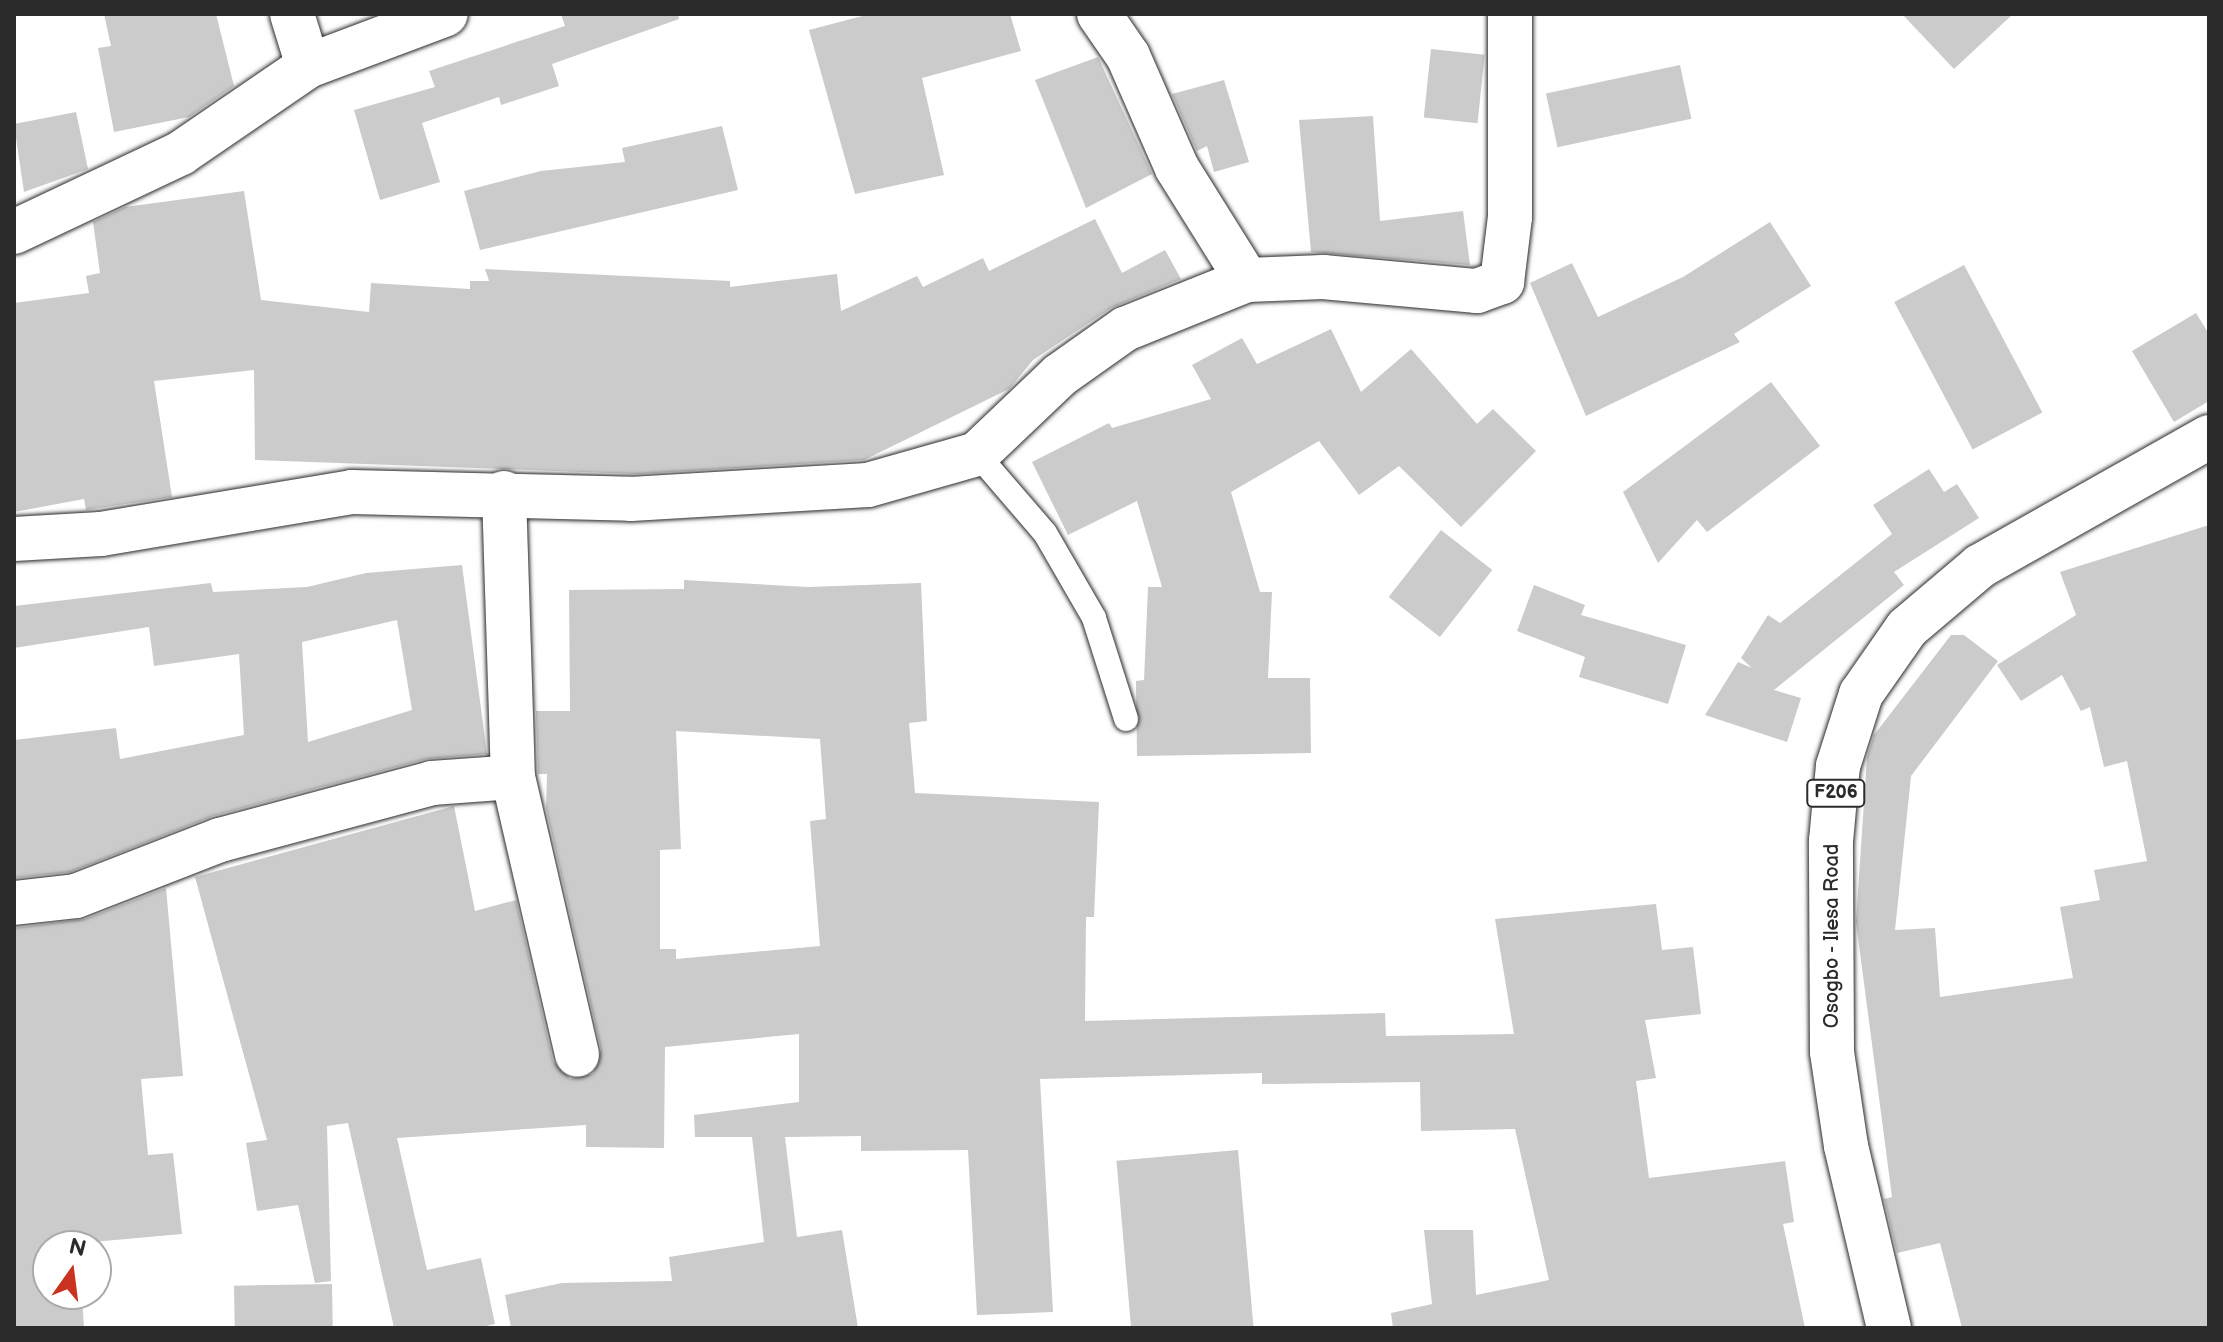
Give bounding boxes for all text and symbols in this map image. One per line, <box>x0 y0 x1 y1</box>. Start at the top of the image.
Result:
road number: F206 <box>1806 779 1866 807</box>
street label: Osogbo - Ilesa Road <box>1820 843 1844 1029</box>
north arrow <box>32 1230 112 1310</box>
text: N <box>66 1233 89 1263</box>

